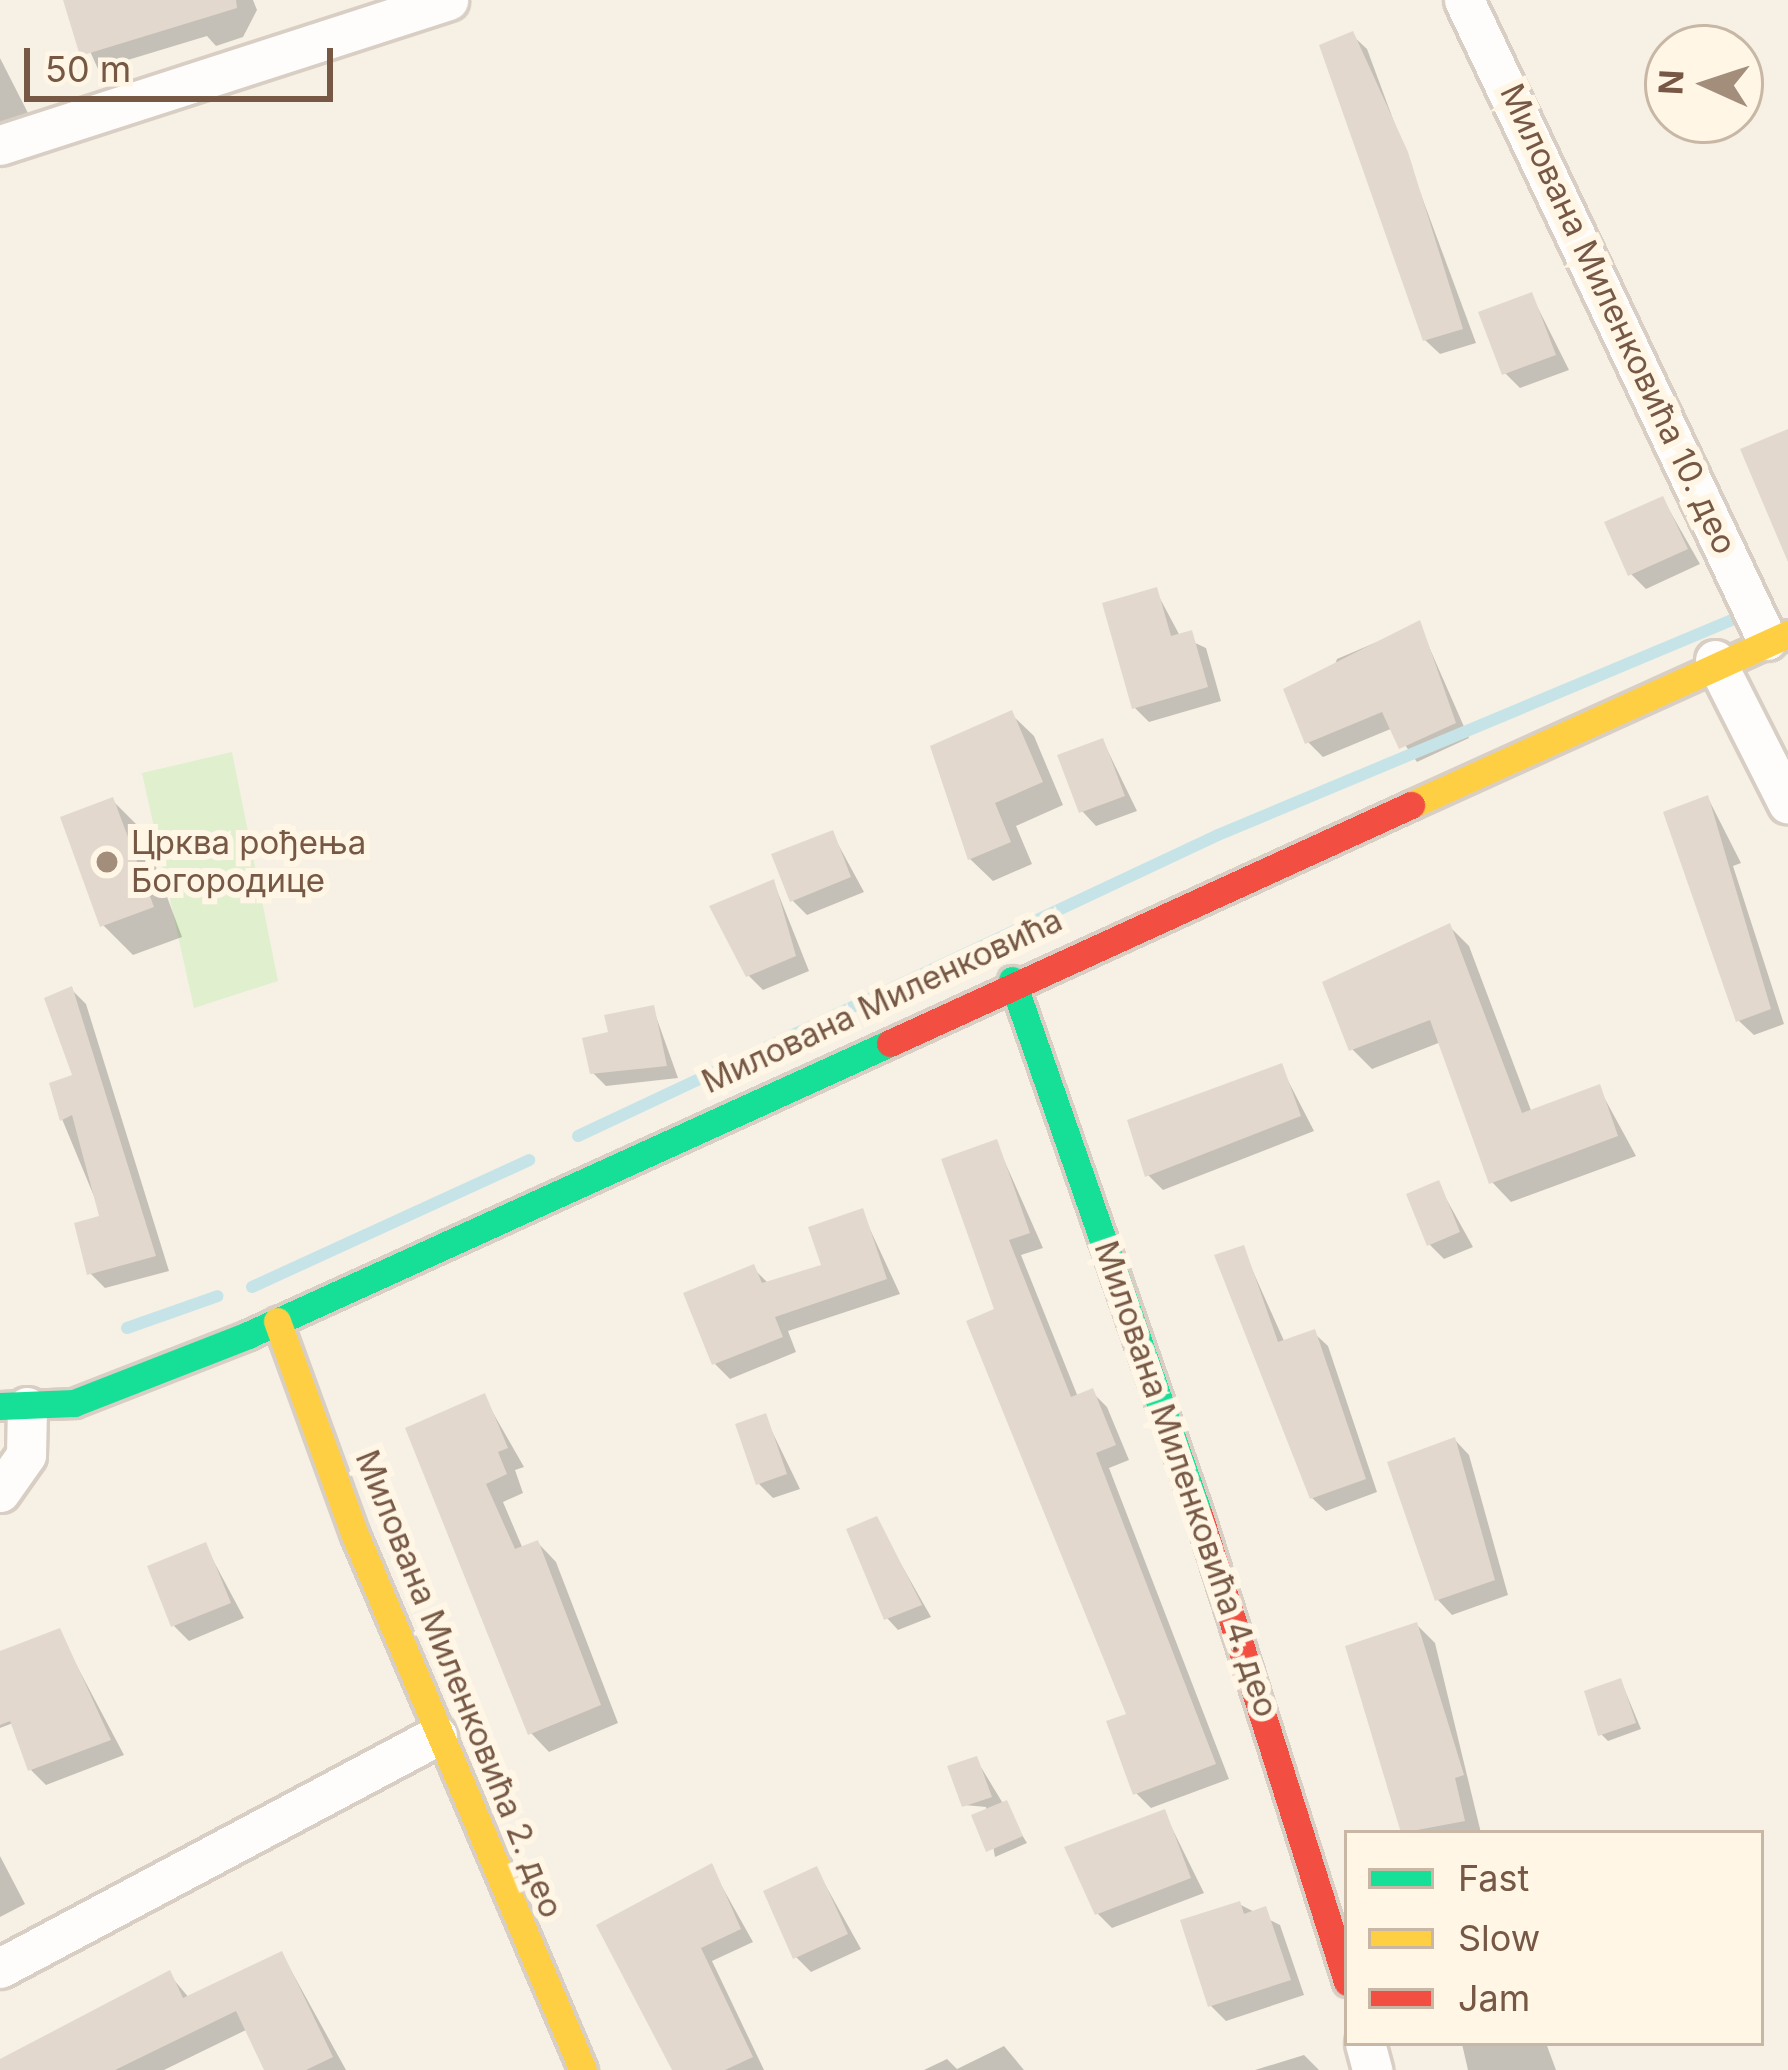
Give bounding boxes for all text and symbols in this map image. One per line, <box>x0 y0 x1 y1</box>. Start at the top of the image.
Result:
scale bar <box>30 24 339 98</box>
north arrow <box>1644 24 1764 144</box>
text: 50 m <box>45 47 131 91</box>
text: N <box>1650 69 1692 96</box>
street label: Милована Миленковића 10. део <box>1491 78 1745 560</box>
place label: Црква рођења Богородице <box>131 823 366 901</box>
marker: Црква рођења Богородице <box>94 849 120 875</box>
street label: Милована Миленковића <box>696 900 1068 1102</box>
street label: Милована Миленковића 4. део <box>1086 1236 1286 1722</box>
street label: Милована Миленковића 2. део <box>347 1444 571 1924</box>
legend <box>1344 1830 1764 2046</box>
text: Fast <box>1458 1856 1529 1900</box>
text: Slow <box>1458 1916 1540 1960</box>
text: Jam <box>1458 1976 1530 2020</box>

